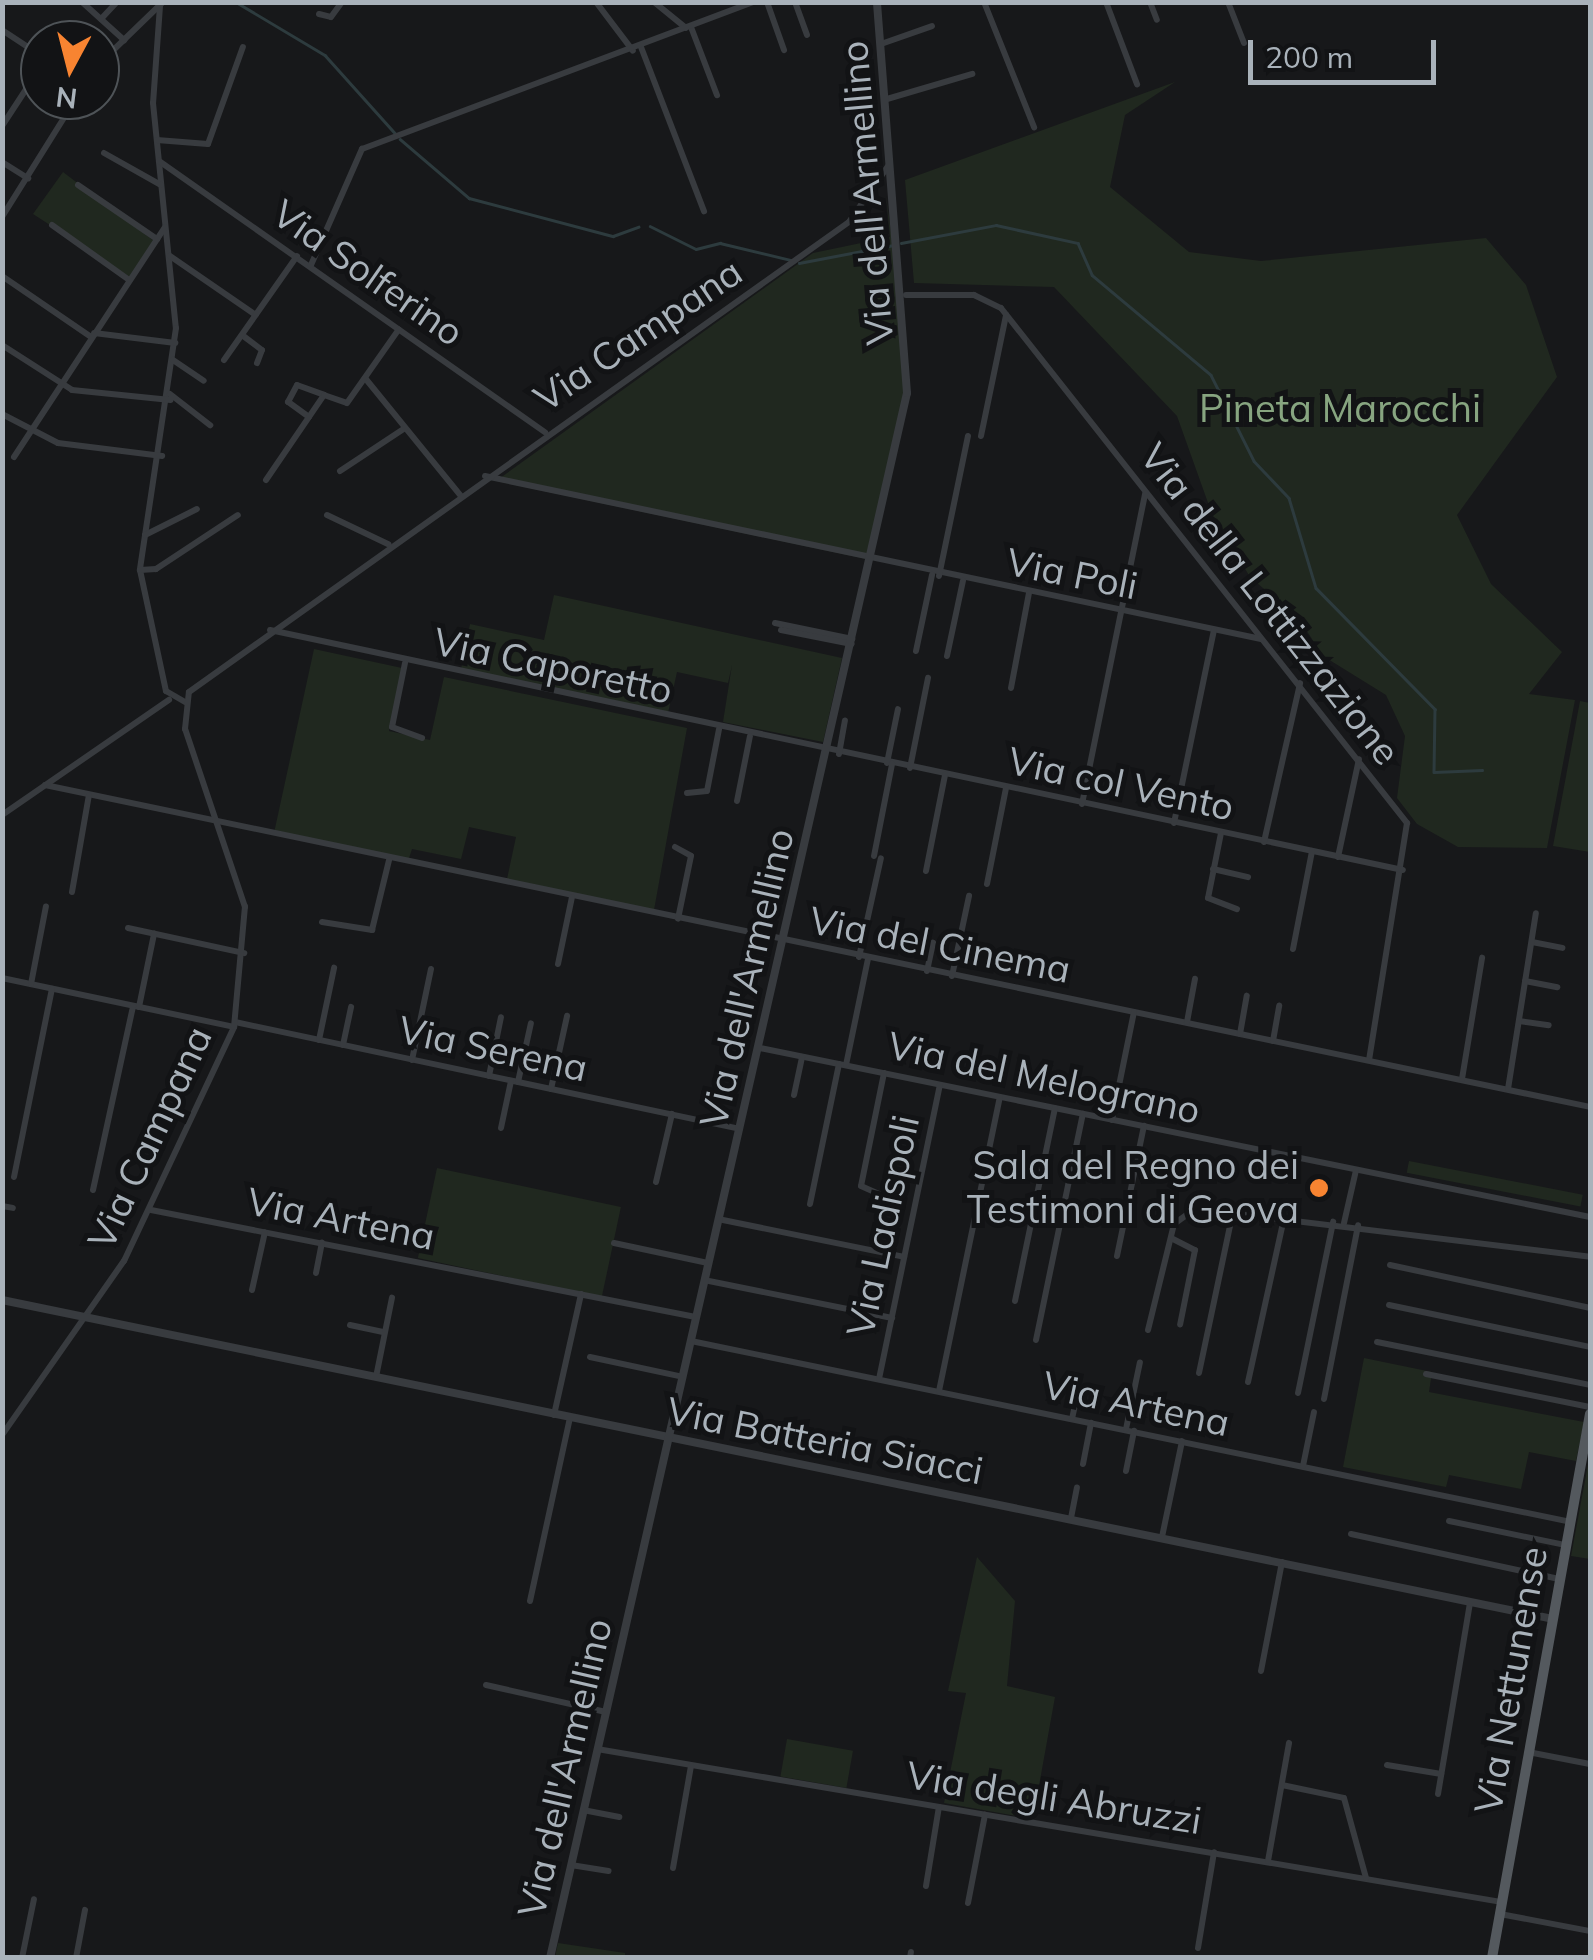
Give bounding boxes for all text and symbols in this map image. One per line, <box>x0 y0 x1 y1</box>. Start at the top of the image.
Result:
north arrow <box>20 20 120 120</box>
scale bar <box>1253 20 1440 82</box>
text: 200 m <box>1265 38 1353 76</box>
street label: Via dell'Armellino <box>831 39 903 347</box>
text: N <box>54 80 79 117</box>
street label: Via Solferino <box>264 191 472 355</box>
street label: Via Campana <box>526 249 750 421</box>
park label: Pineta Marocchi <box>1199 386 1481 432</box>
street label: Via della Lottizzazione <box>1130 434 1410 774</box>
street label: Via Poli <box>1003 539 1141 609</box>
street label: Via Caporetto <box>430 618 676 714</box>
street label: Via col Vento <box>1004 738 1238 830</box>
street label: Via dell'Armellino <box>690 824 804 1132</box>
street label: Via del Cinema <box>806 897 1074 993</box>
street label: Via Serena <box>394 1007 592 1091</box>
street label: Via Campana <box>79 1019 221 1257</box>
street label: Via del Melograno <box>884 1023 1204 1133</box>
street label: Via Ladispoli <box>837 1111 929 1341</box>
place label: Sala del Regno dei Testimoni di Geova <box>967 1143 1299 1232</box>
marker: Sala del Regno dei Testimoni di Geova <box>1308 1177 1330 1199</box>
street label: Via Artena <box>243 1179 439 1259</box>
street label: Via Artena <box>1038 1362 1234 1446</box>
street label: Via Batteria Siacci <box>663 1388 987 1494</box>
street label: Via Nettunense <box>1465 1543 1557 1817</box>
street label: Via dell'Armellino <box>508 1614 622 1922</box>
street label: Via degli Abruzzi <box>903 1752 1205 1844</box>

